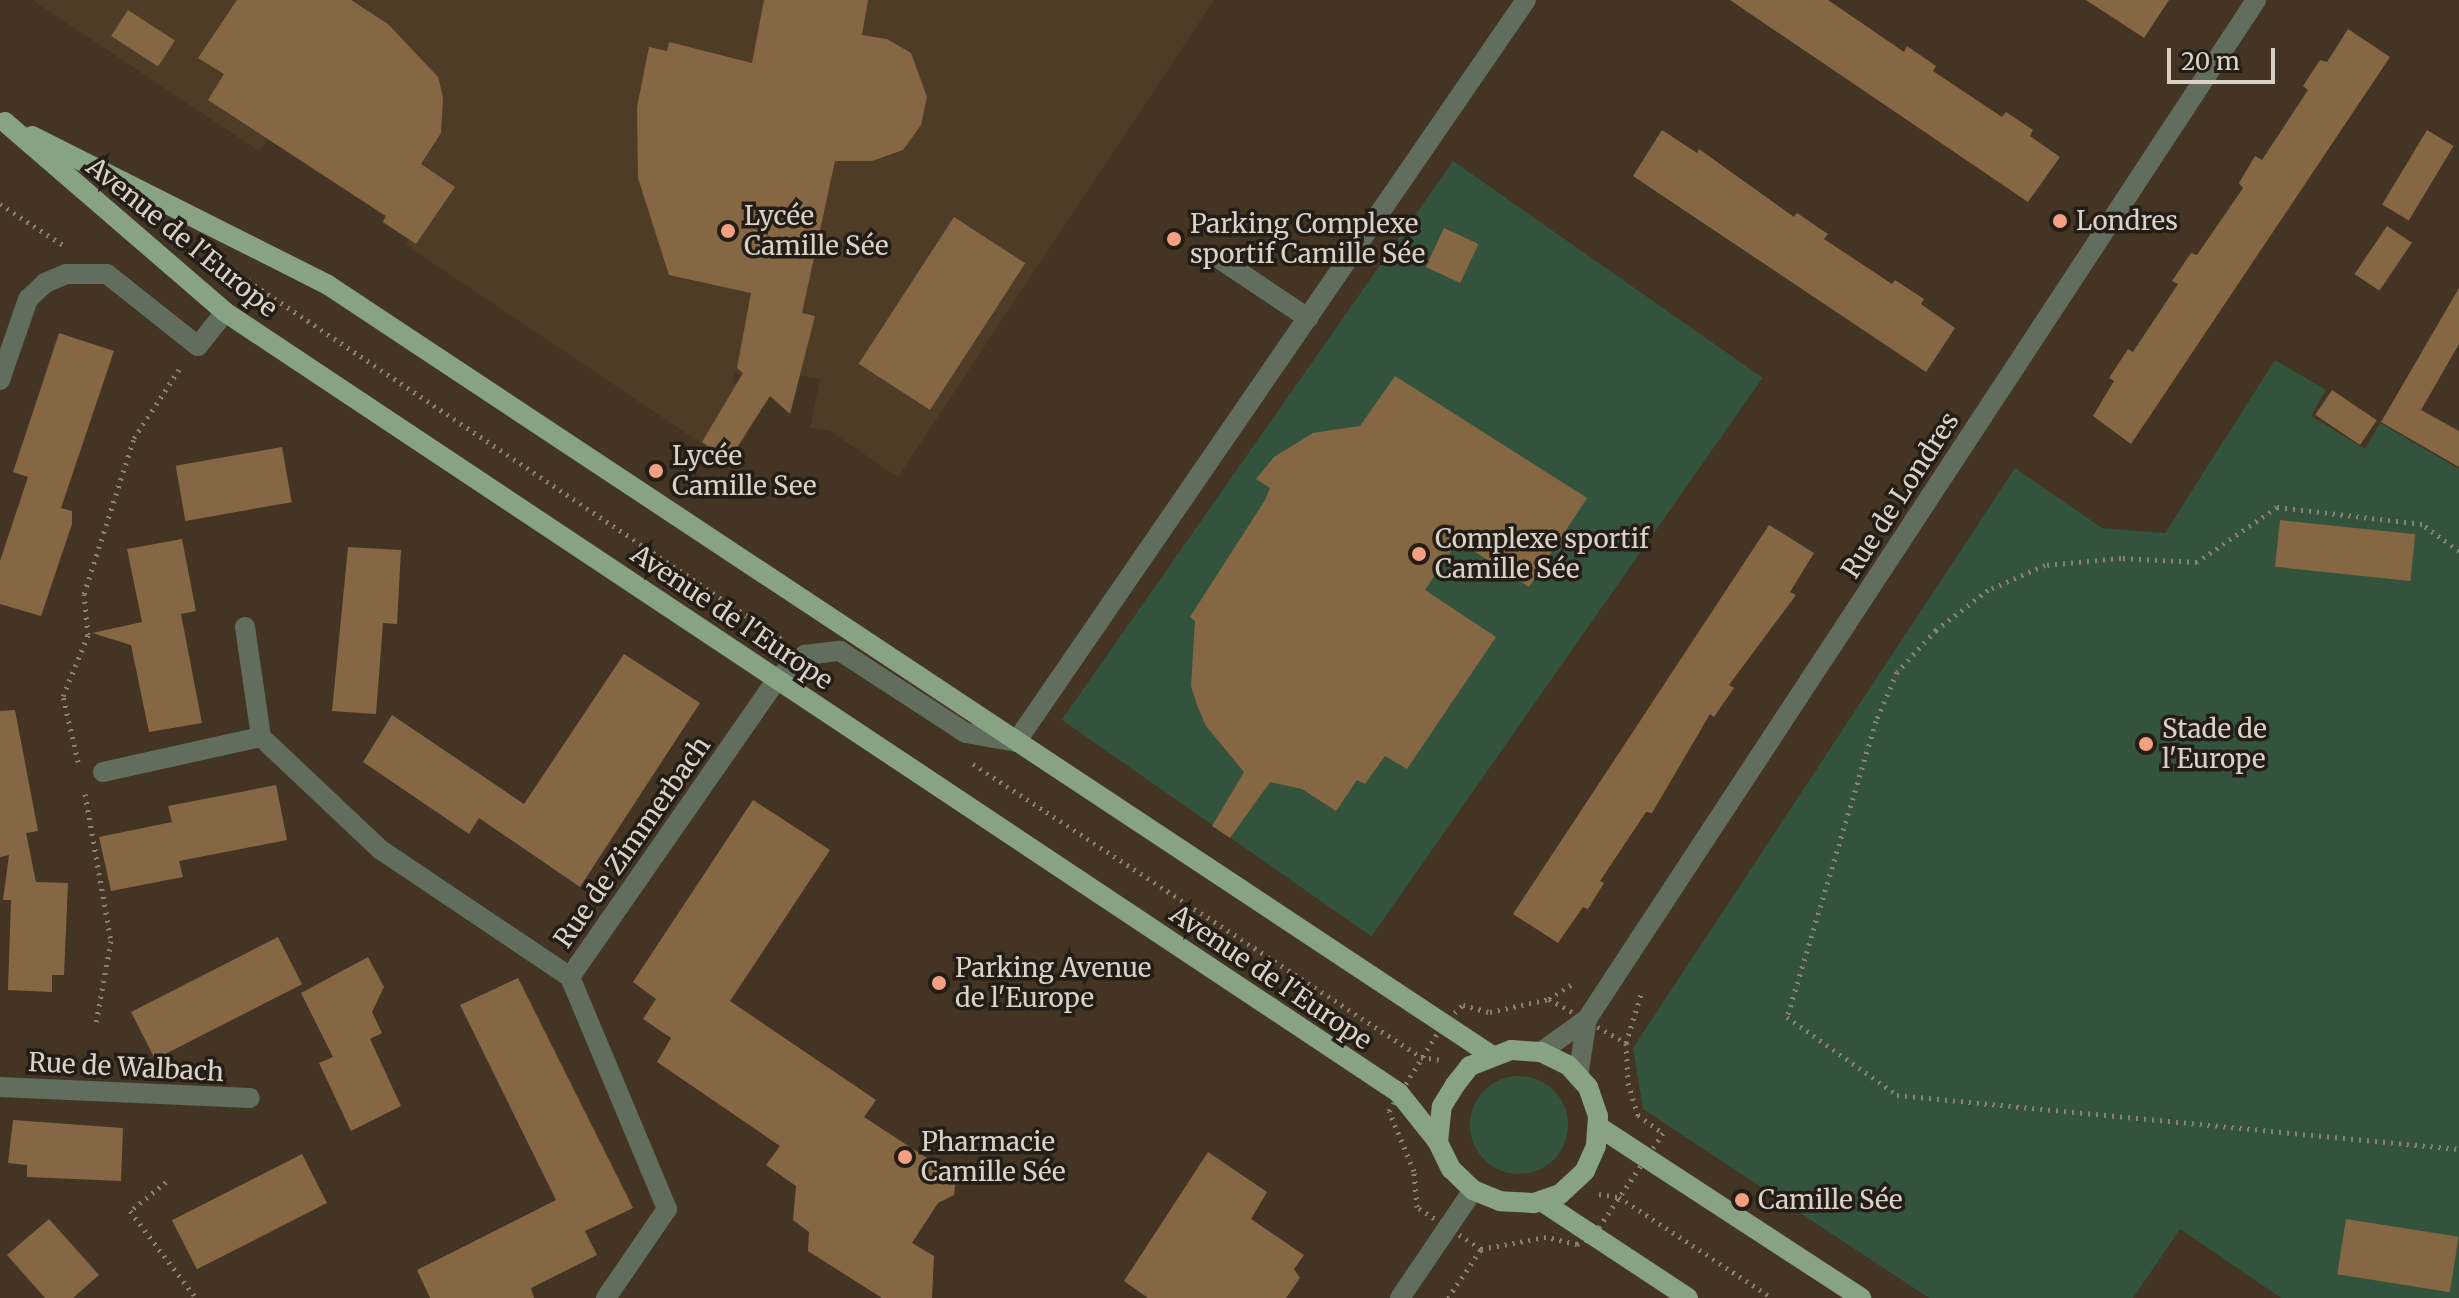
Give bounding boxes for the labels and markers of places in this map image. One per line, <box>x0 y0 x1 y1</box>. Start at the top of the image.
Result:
place label: Lycée Camille Sée <box>744 200 889 262</box>
place label: Londres <box>2076 205 2178 237</box>
place label: Parking Complexe sportif Camille Sée <box>1190 208 1425 270</box>
marker: Londres <box>2051 212 2069 230</box>
marker: Lycée Camille Sée <box>719 222 737 240</box>
marker: Parking Complexe sportif Camille Sée <box>1165 230 1183 248</box>
place label: Lycée Camille See <box>672 440 817 502</box>
marker: Lycée Camille See <box>647 462 665 480</box>
place label: Complexe sportif Camille Sée <box>1435 523 1649 584</box>
marker: Complexe sportif Camille Sée <box>1410 545 1428 563</box>
place label: Stade de l'Europe <box>2162 713 2267 774</box>
marker: Stade de l'Europe <box>2137 735 2155 753</box>
place label: Parking Avenue de l'Europe <box>955 952 1151 1014</box>
marker: Parking Avenue de l'Europe <box>930 974 948 992</box>
place label: Pharmacie Camille Sée <box>921 1126 1066 1188</box>
marker: Pharmacie Camille Sée <box>896 1148 914 1166</box>
place label: Camille Sée <box>1758 1184 1903 1216</box>
marker: Camille Sée <box>1733 1191 1751 1209</box>

